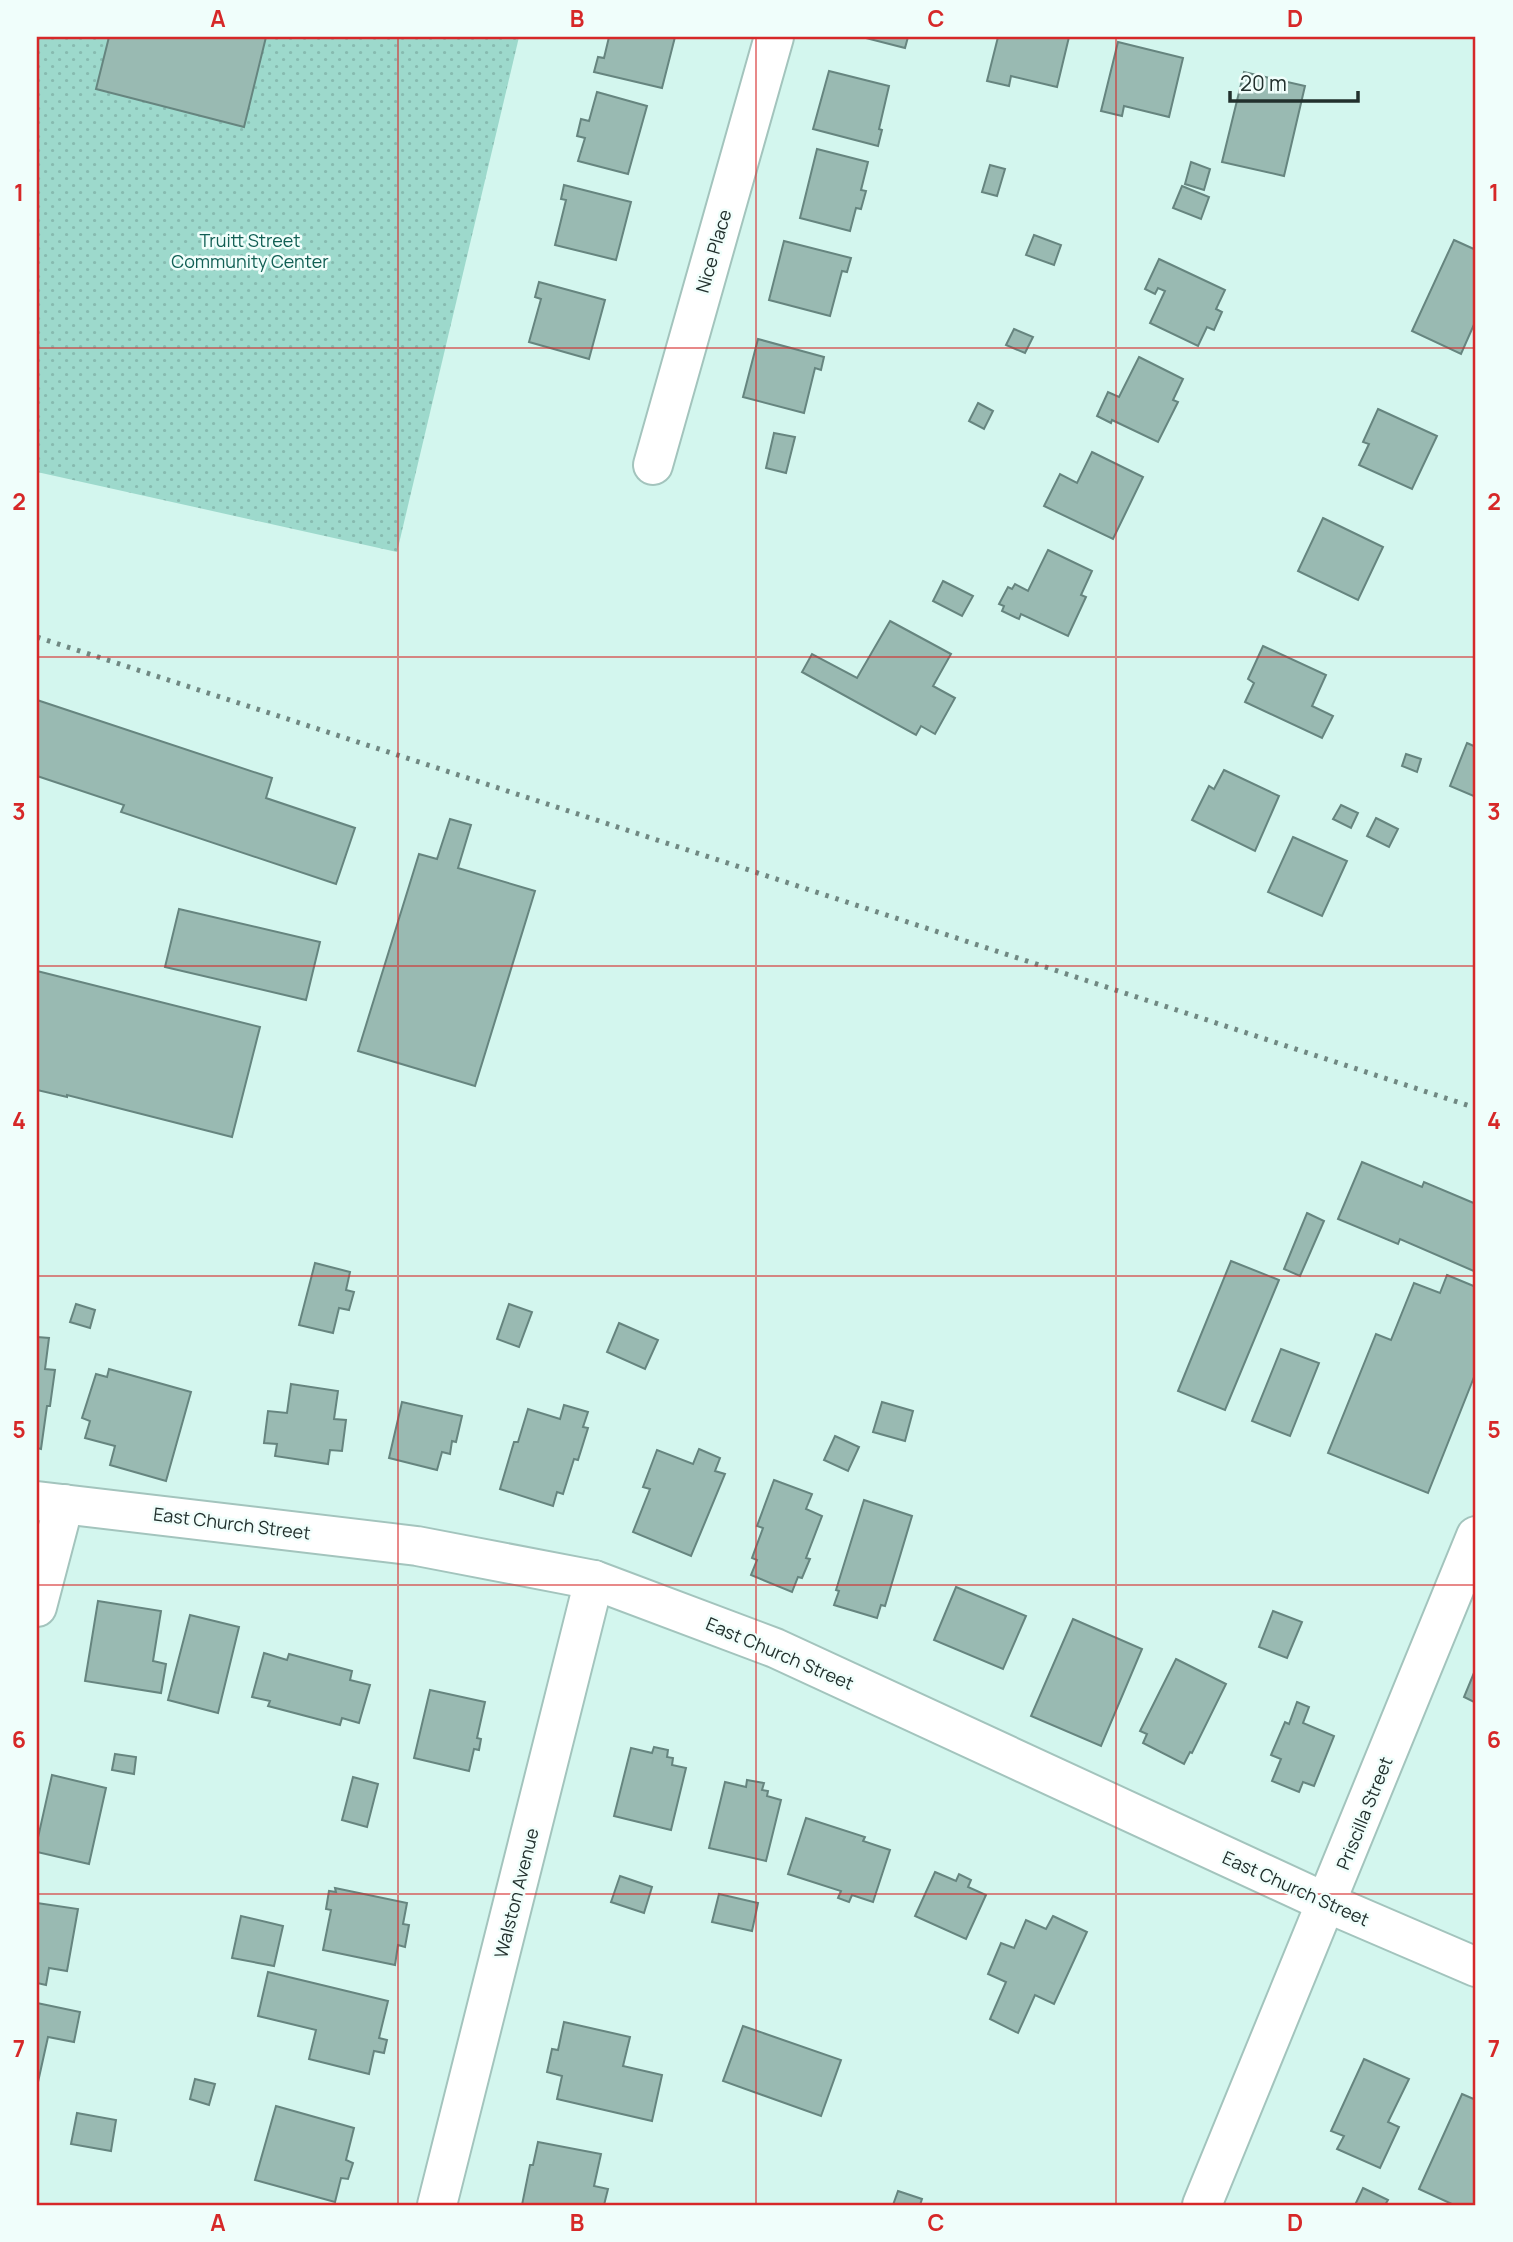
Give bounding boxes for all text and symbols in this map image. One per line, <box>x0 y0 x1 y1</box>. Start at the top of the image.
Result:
text: A <box>210 2 226 34</box>
text: B <box>570 2 584 34</box>
text: C <box>928 2 945 34</box>
text: D <box>1287 2 1303 34</box>
scale bar <box>1230 60 1357 104</box>
text: 20 m <box>1240 69 1287 97</box>
text: 1 <box>14 176 24 208</box>
text: 1 <box>1489 176 1499 208</box>
street label: Nice Place <box>690 207 736 295</box>
park label: Truitt Street Community Center <box>171 228 329 273</box>
text: 2 <box>12 485 26 517</box>
text: 2 <box>1487 485 1501 517</box>
text: 3 <box>12 795 26 827</box>
text: 3 <box>1487 795 1501 827</box>
text: 4 <box>12 1104 26 1136</box>
text: 4 <box>1487 1104 1501 1136</box>
text: 5 <box>12 1413 26 1445</box>
text: 5 <box>1487 1413 1501 1445</box>
street label: East Church Street <box>152 1501 312 1545</box>
street label: East Church Street <box>702 1611 858 1695</box>
text: 6 <box>12 1723 26 1755</box>
text: 6 <box>1487 1723 1501 1755</box>
street label: Priscilla Street <box>1330 1753 1398 1873</box>
street label: Walston Avenue <box>488 1826 544 1960</box>
street label: East Church Street <box>1219 1845 1373 1931</box>
text: 7 <box>13 2032 25 2064</box>
text: 7 <box>1488 2032 1500 2064</box>
text: A <box>210 2206 226 2238</box>
text: B <box>570 2206 584 2238</box>
text: C <box>928 2206 945 2238</box>
text: D <box>1287 2206 1303 2238</box>

